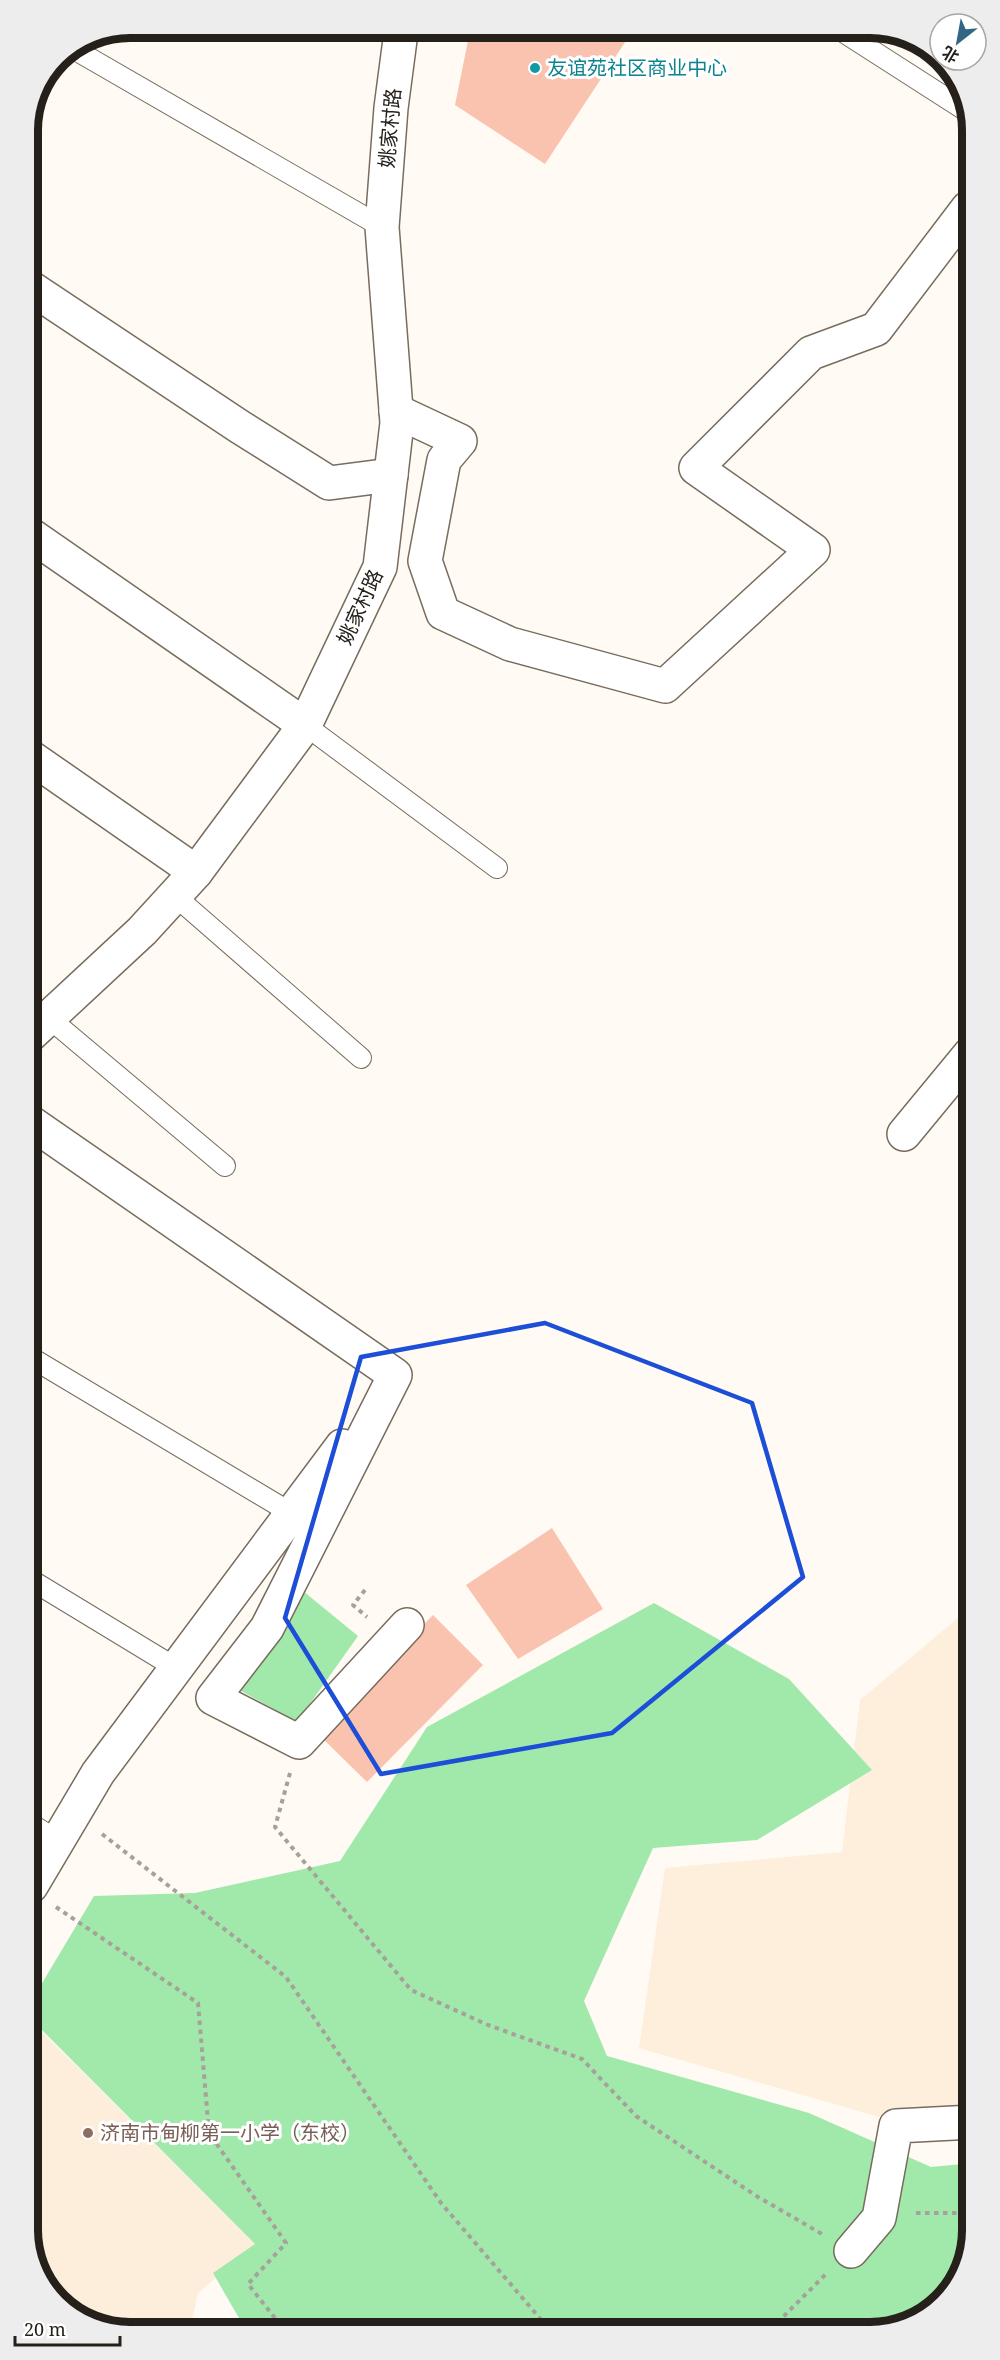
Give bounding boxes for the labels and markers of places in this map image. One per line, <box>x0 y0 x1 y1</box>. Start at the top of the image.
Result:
place label: 友谊苑社区商业中心 <box>547 54 727 81</box>
marker: 友谊苑社区商业中心 <box>528 61 542 75</box>
place label: 济南市甸柳第一小学（东校） <box>100 2119 360 2146</box>
marker: 济南市甸柳第一小学（东校） <box>81 2126 95 2140</box>

